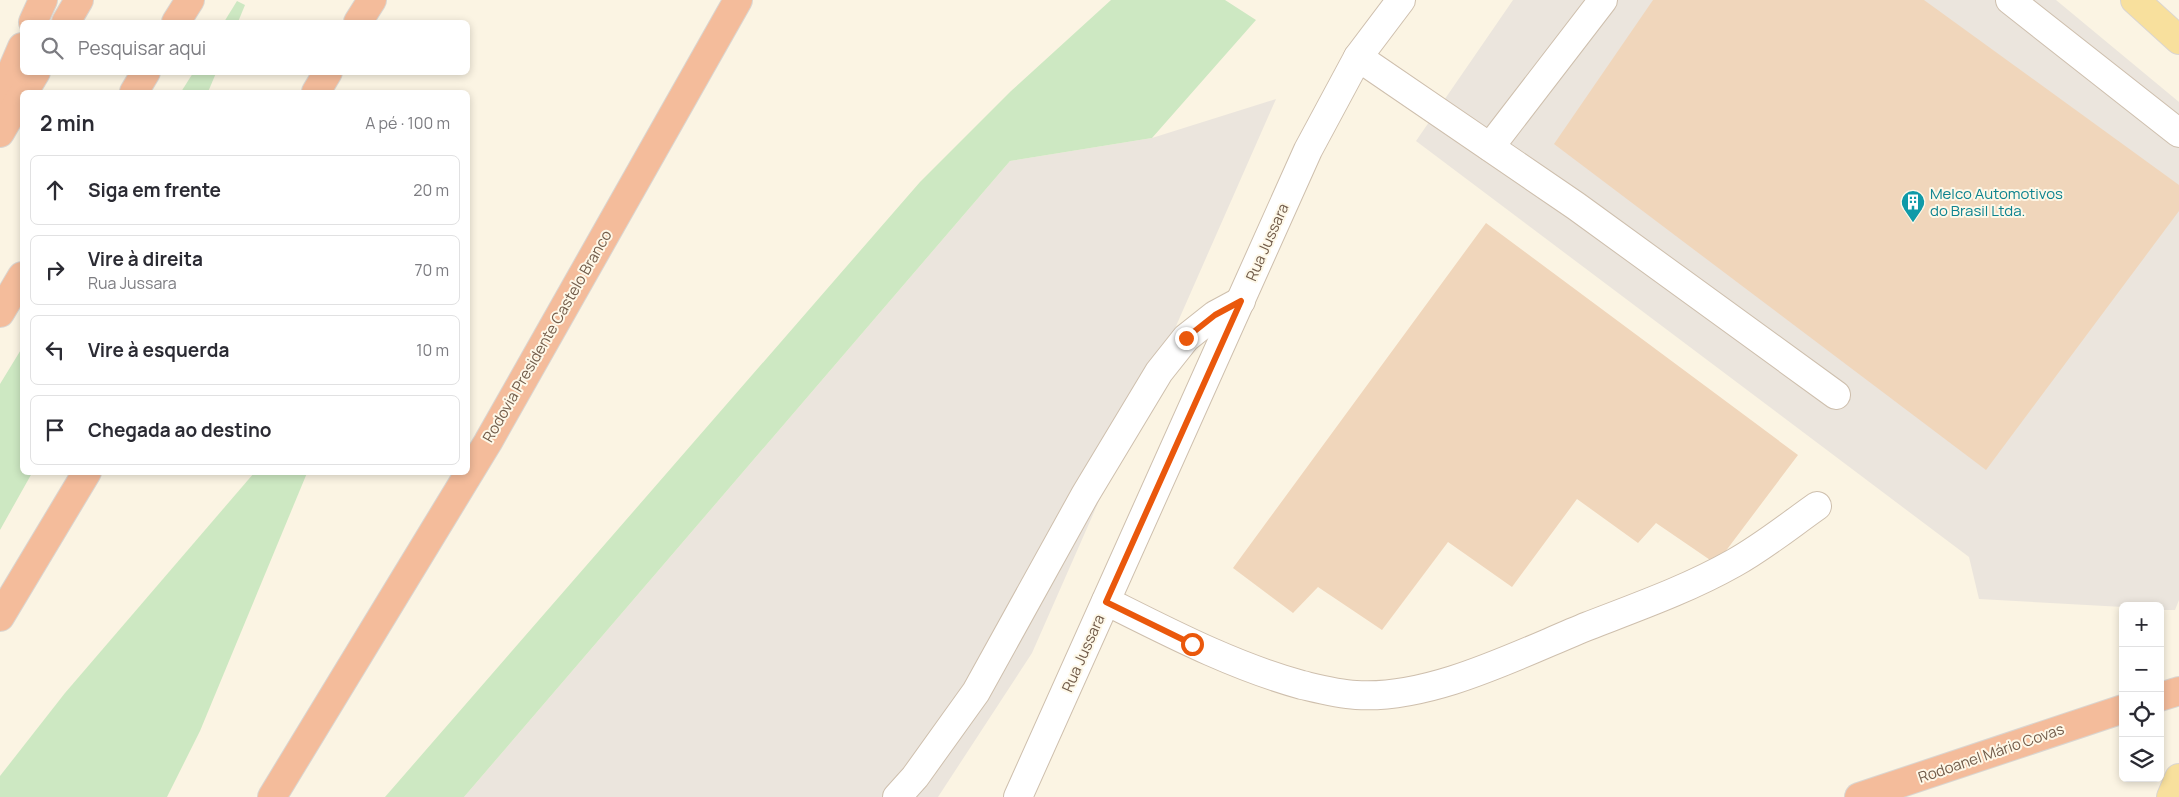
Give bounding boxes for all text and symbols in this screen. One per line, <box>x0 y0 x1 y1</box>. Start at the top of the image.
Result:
search box <box>20 20 470 75</box>
icon: search <box>38 34 66 62</box>
text: Pesquisar aqui <box>78 35 206 61</box>
text: 2 min <box>40 109 95 137</box>
text: A pé · 100 m <box>365 112 450 134</box>
icon: ahead <box>41 176 69 204</box>
text: Siga em frente <box>88 177 221 203</box>
text: 20 m <box>413 179 449 201</box>
place label: Melco Automotivos do Brasil Ltda. <box>1930 183 2063 221</box>
building icon: Melco Automotivos do Brasil Ltda. <box>1900 189 1926 223</box>
street label: Rua Jussara <box>1241 200 1293 284</box>
street label: Rodovia Presidente Castelo Branco <box>477 226 617 446</box>
text: Vire à direita <box>88 246 203 272</box>
icon: right <box>41 256 69 284</box>
text: 70 m <box>414 259 449 281</box>
text: Rua Jussara <box>88 272 177 294</box>
route end <box>1175 327 1198 350</box>
icon: left <box>41 336 69 364</box>
text: Vire à esquerda <box>88 337 229 363</box>
text: 10 m <box>416 339 449 361</box>
icon: arrive <box>41 416 69 444</box>
text: Chegada ao destino <box>88 417 271 443</box>
map controls <box>2119 602 2164 782</box>
button: + <box>2119 602 2164 647</box>
street label: Rua Jussara <box>1057 611 1109 695</box>
route start <box>1181 633 1204 656</box>
button: − <box>2119 647 2164 692</box>
button: locate <box>2119 692 2164 737</box>
street label: Rodoanel Mário Covas <box>1915 718 2067 788</box>
button: layers <box>2119 737 2164 782</box>

